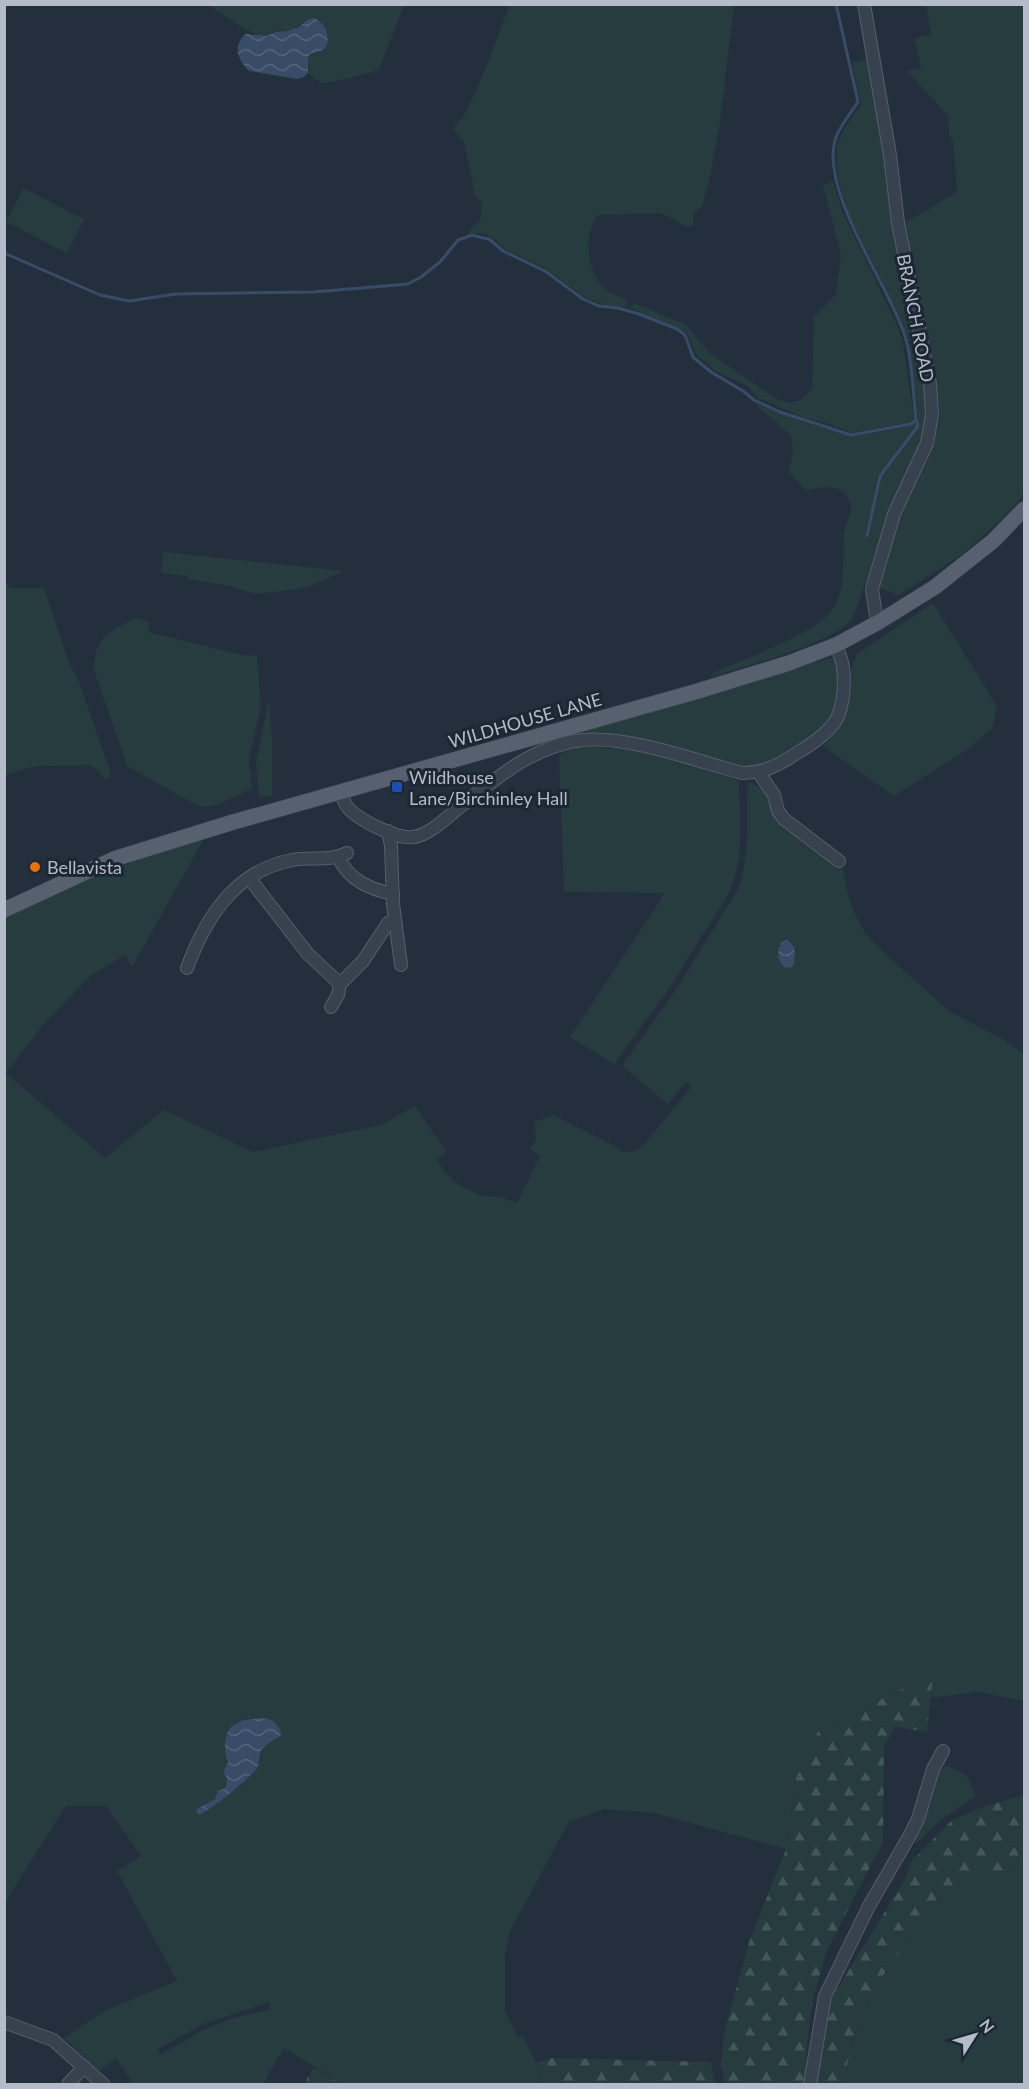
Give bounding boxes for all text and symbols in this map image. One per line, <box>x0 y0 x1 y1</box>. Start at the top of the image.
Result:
street label: BRANCH ROAD <box>893 252 939 384</box>
street label: WILDHOUSE LANE <box>446 688 604 752</box>
place label: Wildhouse Lane/Birchinley Hall <box>409 766 568 809</box>
marker: Wildhouse Lane/Birchinley Hall <box>390 780 404 794</box>
place label: Bellavista <box>47 856 122 878</box>
marker: Bellavista <box>28 860 42 874</box>
north arrow <box>945 2005 1005 2065</box>
text: N <box>976 2015 999 2036</box>

